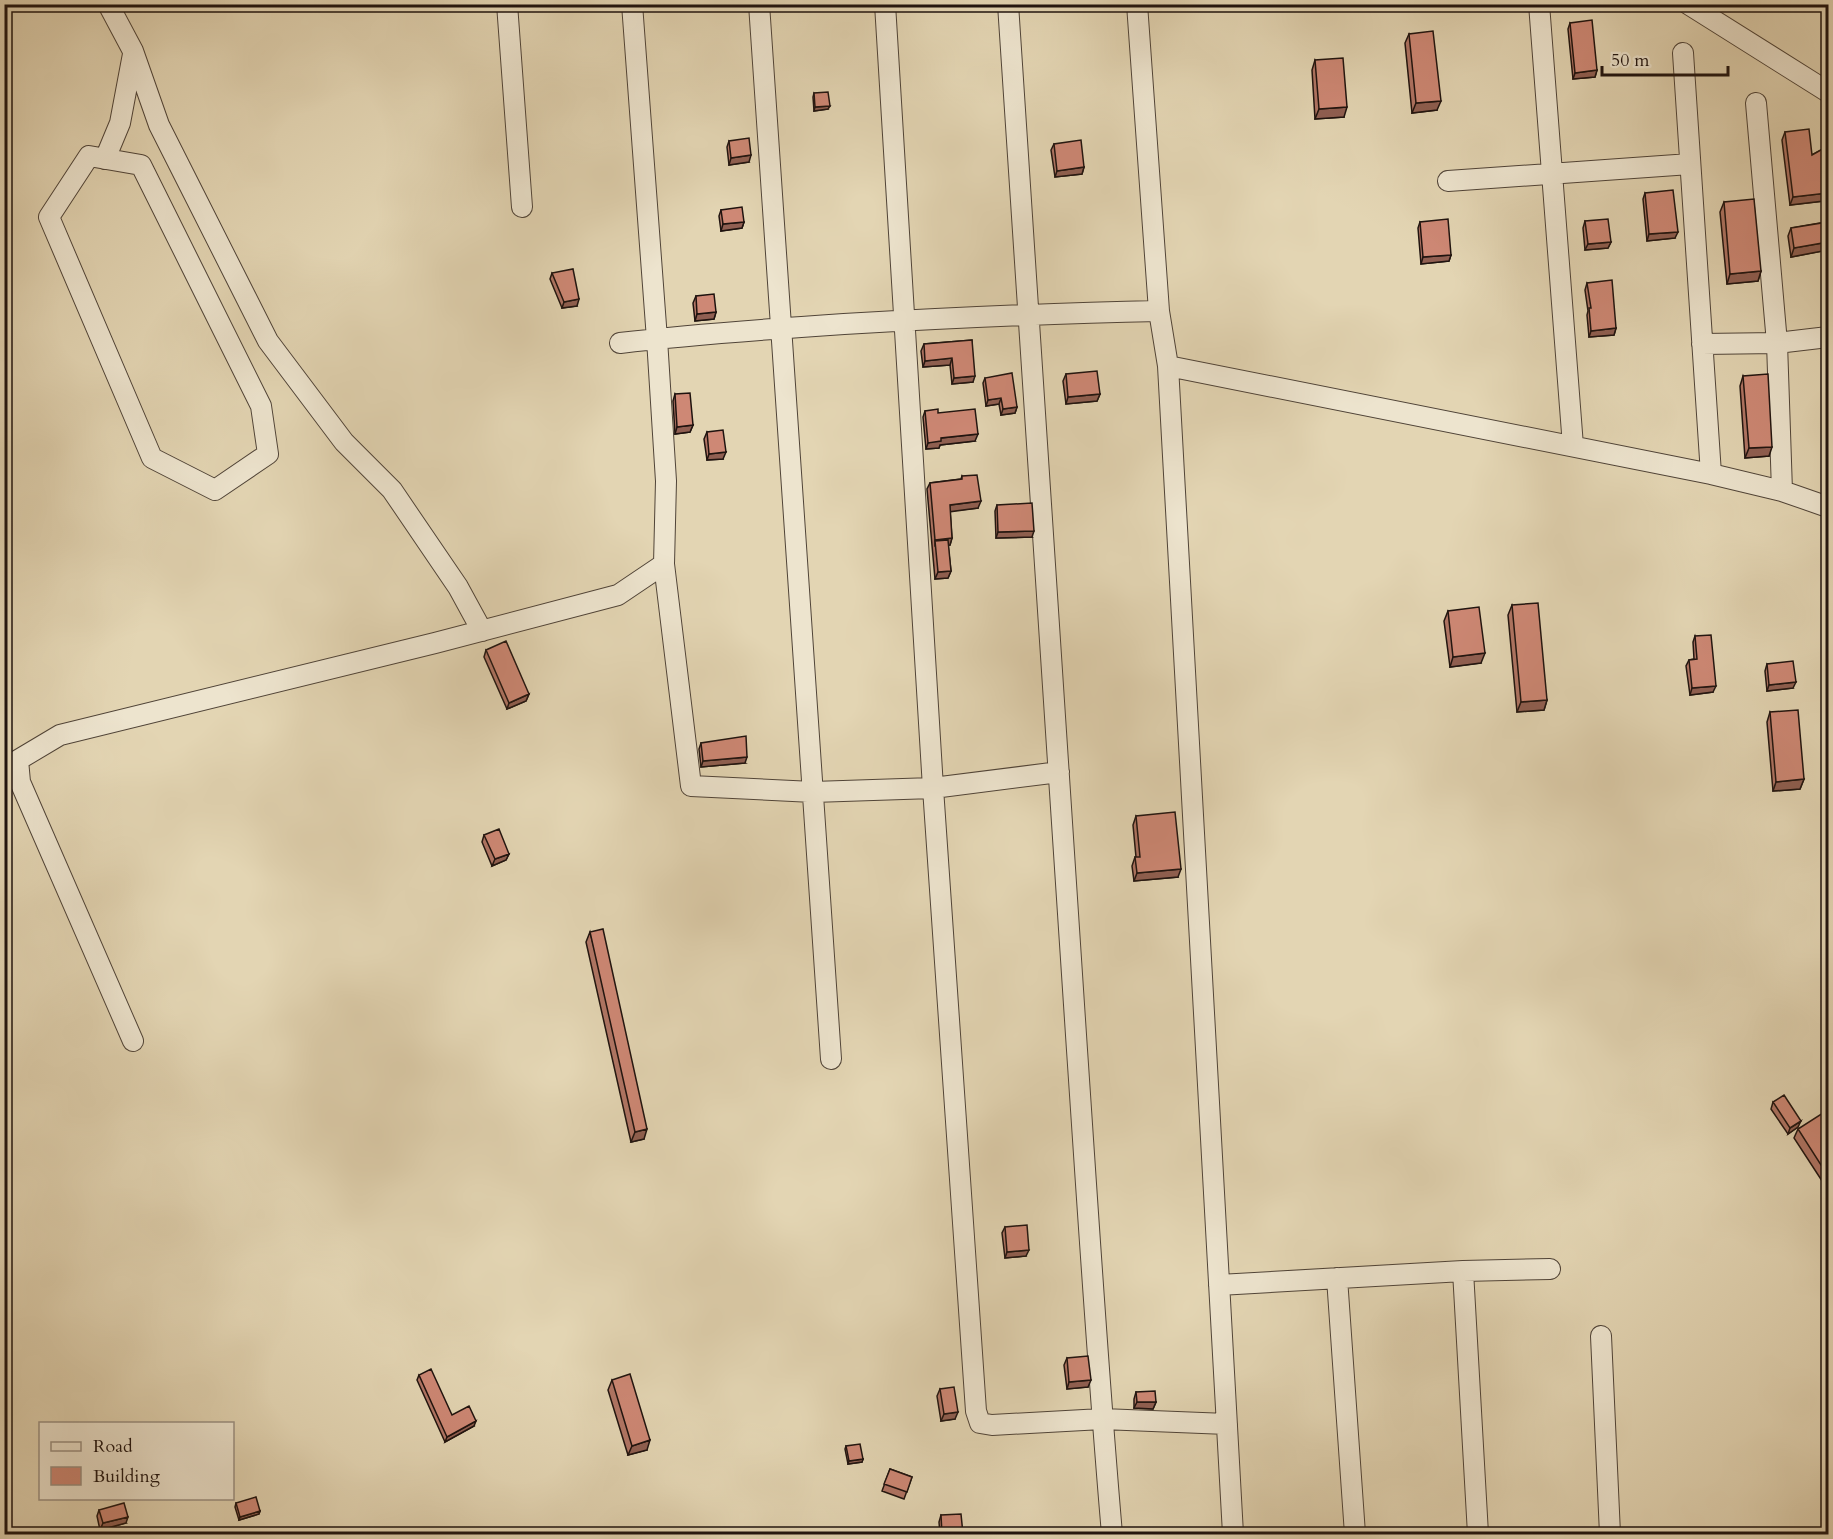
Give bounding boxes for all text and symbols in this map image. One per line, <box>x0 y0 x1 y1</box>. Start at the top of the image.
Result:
scale bar <box>1602 39 1728 77</box>
text: 50 m <box>1611 48 1650 73</box>
legend <box>39 1422 234 1500</box>
text: Road <box>93 1434 133 1459</box>
text: Building <box>93 1464 161 1489</box>

